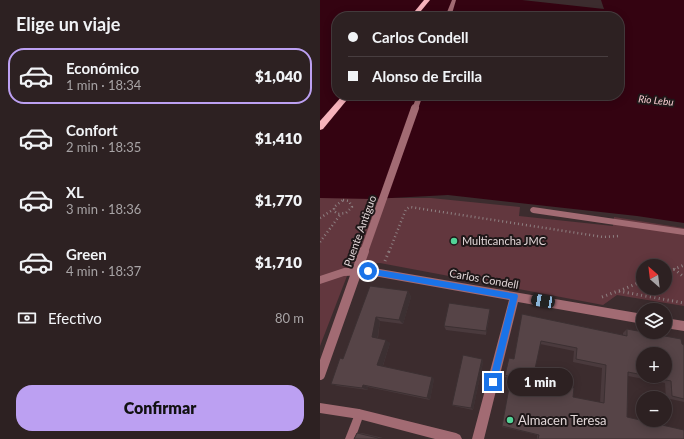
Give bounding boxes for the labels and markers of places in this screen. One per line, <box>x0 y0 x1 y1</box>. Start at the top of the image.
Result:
place label: Multicancha JMC <box>462 234 547 247</box>
marker: Multicancha JMC <box>449 236 459 246</box>
place label: Almacen Teresa <box>518 412 607 428</box>
marker: Almacen Teresa <box>505 415 515 425</box>

